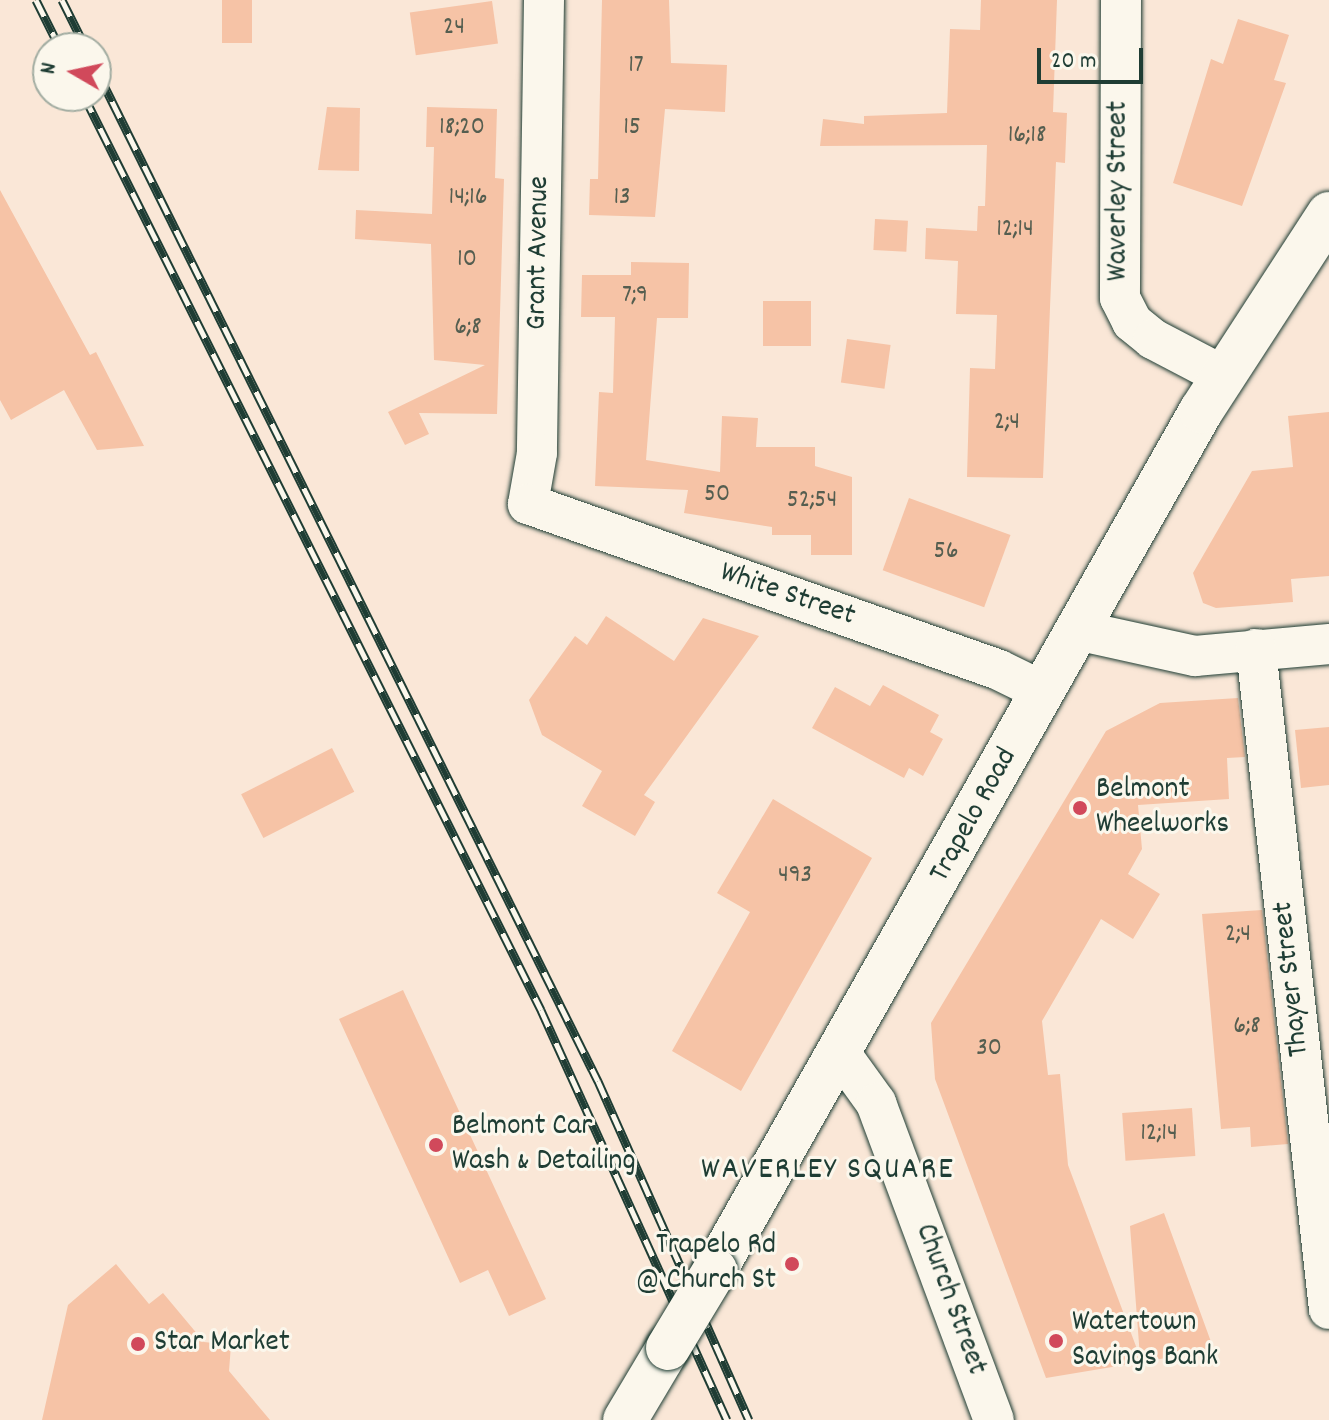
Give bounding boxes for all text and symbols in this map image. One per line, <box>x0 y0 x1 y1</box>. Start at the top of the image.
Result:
house number: 24 <box>443 12 465 44</box>
north arrow <box>32 32 112 112</box>
scale bar <box>1041 32 1147 82</box>
text: 20 m <box>1051 45 1097 79</box>
house number: 17 <box>628 50 644 82</box>
text: N <box>34 61 66 76</box>
street label: Waverley Street <box>1102 101 1138 281</box>
house number: 18;20 <box>439 112 485 144</box>
house number: 15 <box>623 112 641 144</box>
house number: 16;18 <box>1008 120 1046 152</box>
street label: Grant Avenue <box>521 176 559 330</box>
house number: 14;16 <box>448 182 488 214</box>
house number: 13 <box>613 182 631 214</box>
house number: 12;14 <box>996 214 1034 246</box>
house number: 10 <box>457 244 477 276</box>
house number: 7;9 <box>622 280 648 312</box>
house number: 6;8 <box>454 312 482 344</box>
house number: 2;4 <box>994 407 1020 439</box>
house number: 50 <box>704 479 730 511</box>
house number: 52;54 <box>787 485 837 517</box>
house number: 56 <box>934 536 958 568</box>
street label: White Street <box>715 556 859 636</box>
street label: Trapelo Road <box>923 743 1027 889</box>
place label: Belmont Wheelworks <box>1096 773 1229 844</box>
marker: Belmont Wheelworks <box>1071 799 1089 817</box>
house number: 493 <box>778 860 812 892</box>
street label: Thayer Street <box>1267 900 1319 1058</box>
house number: 2;4 <box>1225 919 1251 951</box>
house number: 6;8 <box>1233 1011 1261 1043</box>
house number: 30 <box>976 1033 1002 1065</box>
place label: Belmont Car Wash & Detailing <box>452 1110 636 1180</box>
house number: 12;14 <box>1140 1118 1178 1150</box>
marker: Belmont Car Wash & Detailing <box>427 1136 445 1154</box>
district label: WAVERLEY SQUARE <box>701 1152 955 1190</box>
street label: Church Street <box>905 1220 993 1380</box>
place label: Trapelo Rd @ Church St <box>636 1229 776 1300</box>
marker: Trapelo Rd @ Church St <box>783 1255 801 1273</box>
place label: Watertown Savings Bank <box>1072 1306 1218 1376</box>
place label: Star Market <box>154 1326 290 1362</box>
marker: Watertown Savings Bank <box>1047 1332 1065 1350</box>
marker: Star Market <box>129 1335 147 1353</box>

